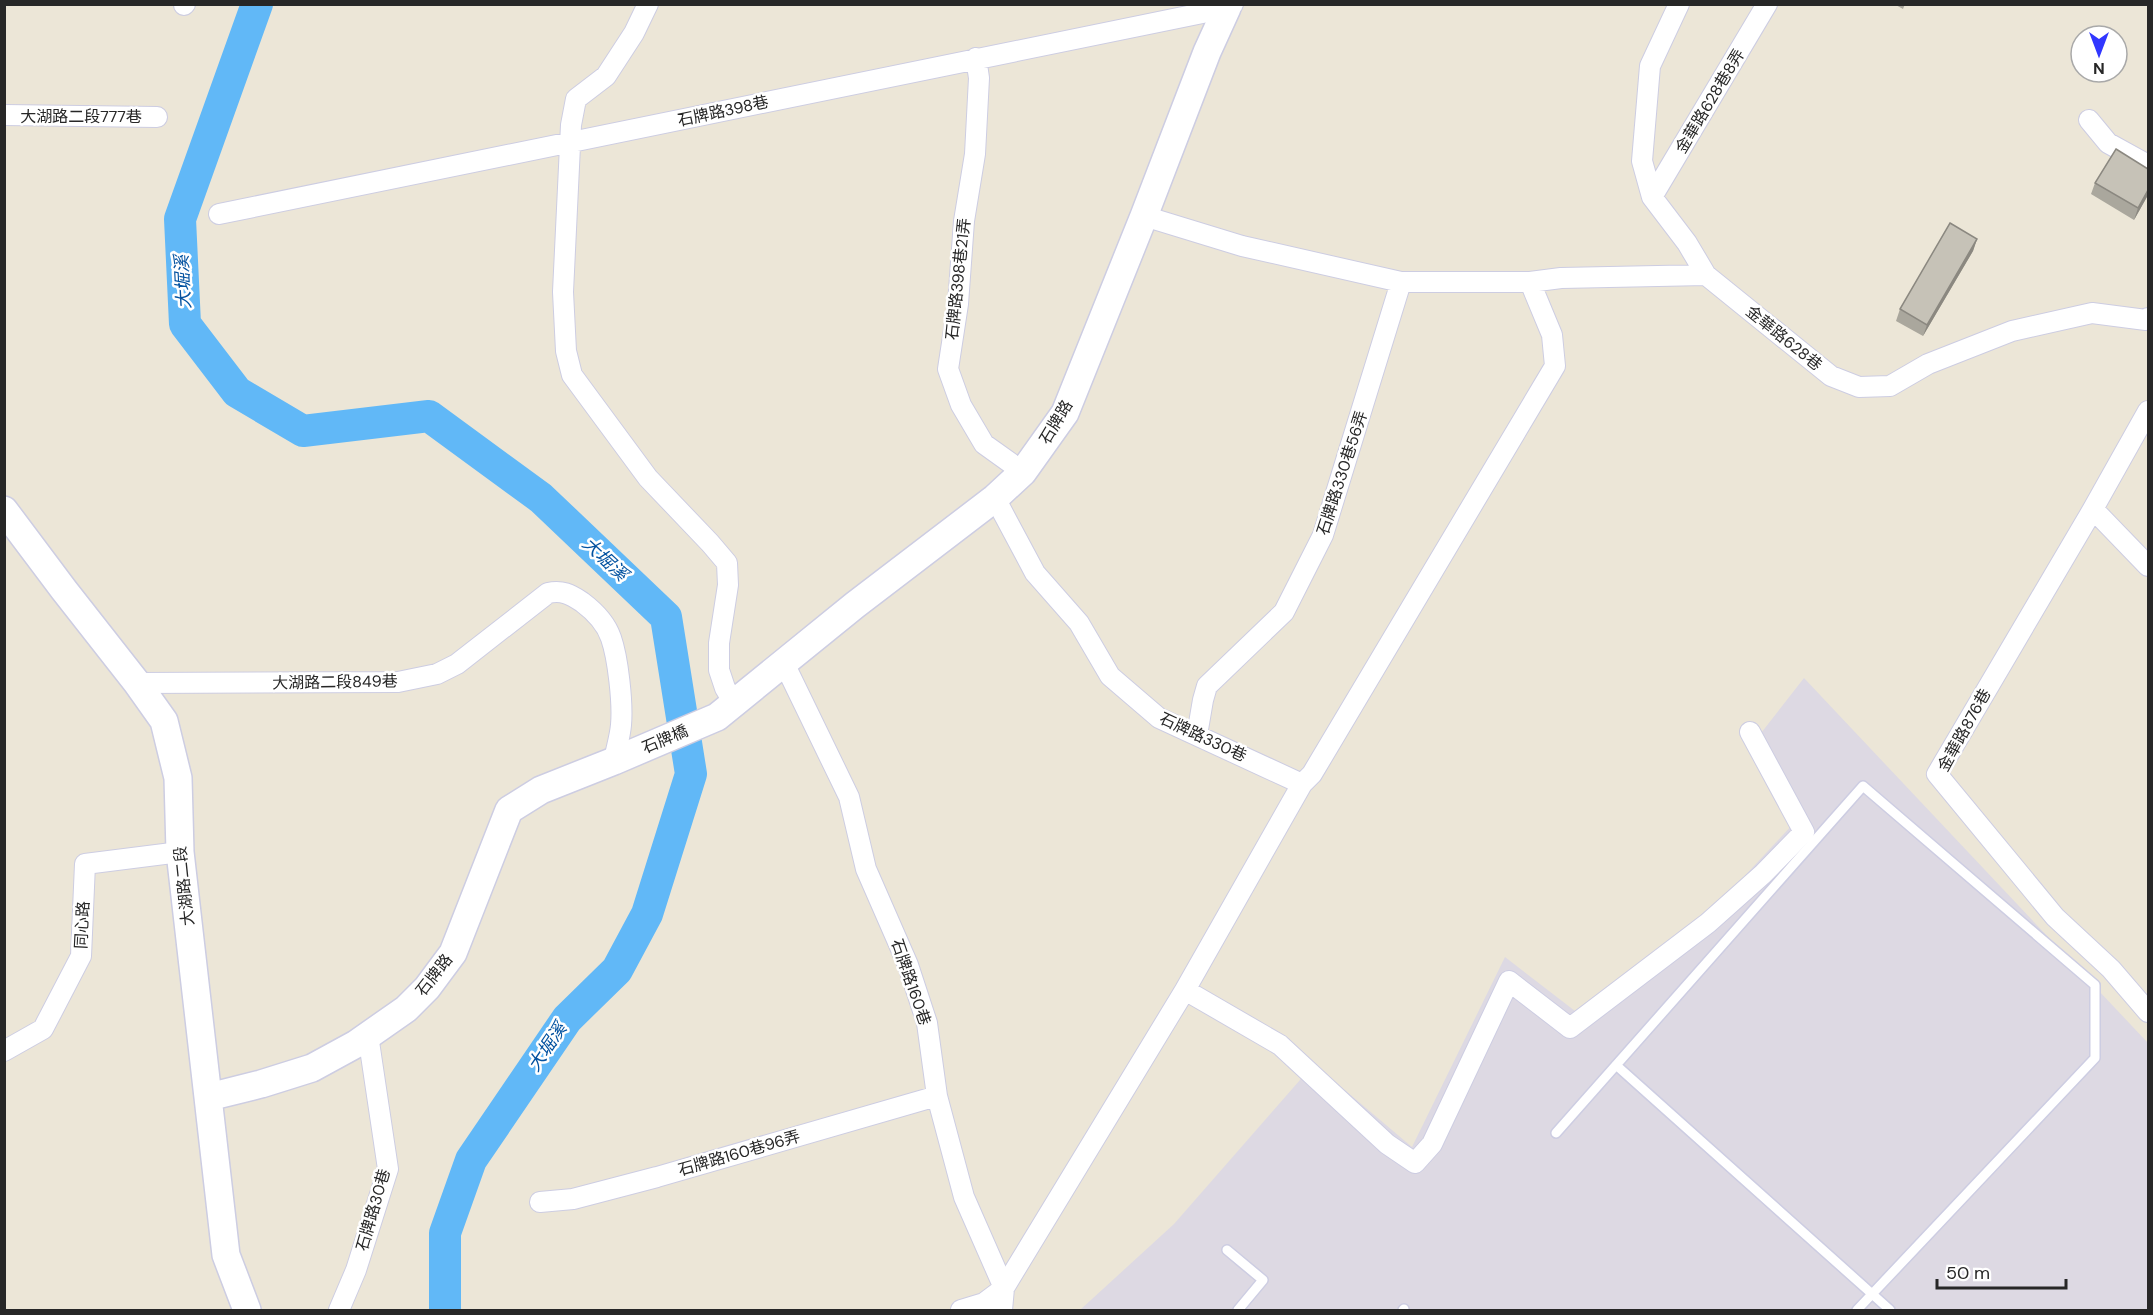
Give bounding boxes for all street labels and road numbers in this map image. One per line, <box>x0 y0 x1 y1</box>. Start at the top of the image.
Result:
street label: 金華路628巷8弄 <box>1671 45 1749 157</box>
street label: 石牌路398巷 <box>676 91 770 131</box>
street label: 大湖路二段777巷 <box>20 106 142 127</box>
street label: 石牌路398巷21弄 <box>941 217 975 341</box>
street label: 金華路628巷 <box>1742 301 1826 375</box>
street label: 石牌路 <box>1035 396 1077 448</box>
street label: 石牌路330巷56弄 <box>1312 408 1372 538</box>
street label: 大湖路二段849巷 <box>272 670 398 694</box>
street label: 金華路876巷 <box>1933 685 1995 775</box>
street label: 石牌路330巷 <box>1156 708 1250 766</box>
street label: 石牌橋 <box>639 720 691 758</box>
street label: 大湖路二段 <box>169 845 199 927</box>
street label: 同心路 <box>70 900 94 950</box>
street label: 石牌路160巷 <box>886 936 936 1028</box>
street label: 石牌路 <box>411 950 457 1000</box>
street label: 石牌路160巷96弄 <box>676 1126 802 1180</box>
street label: 石牌路30巷 <box>351 1167 395 1253</box>

